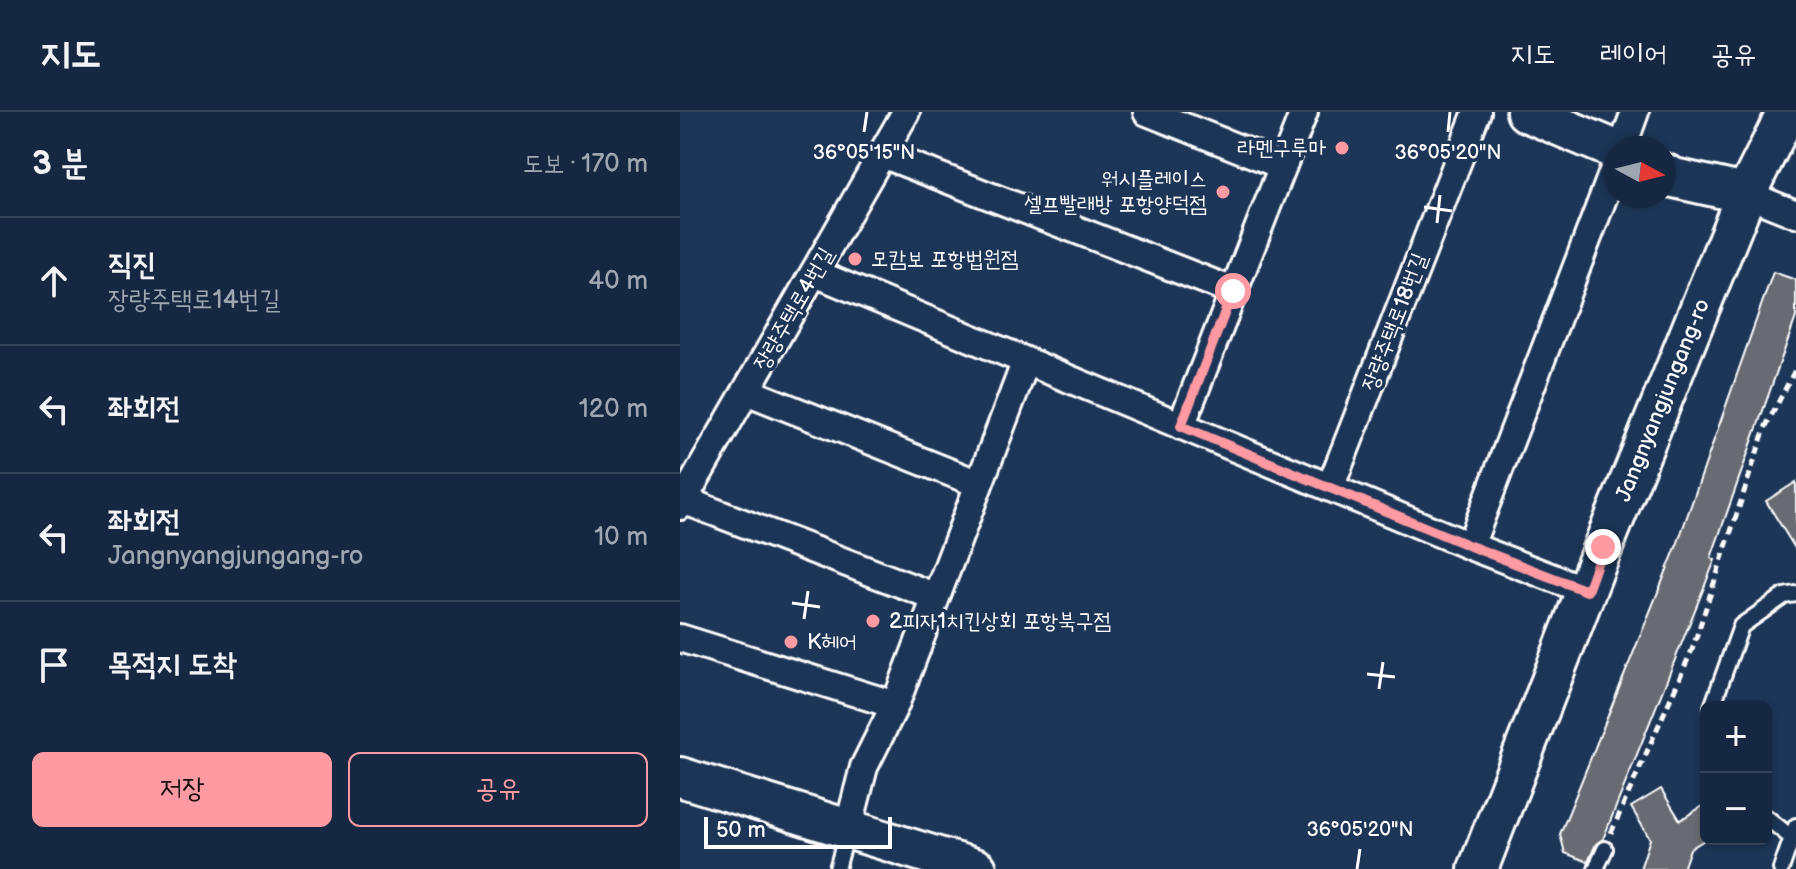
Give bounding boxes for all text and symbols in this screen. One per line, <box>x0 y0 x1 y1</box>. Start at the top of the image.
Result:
text: 지도 <box>40 32 101 77</box>
text: 지도 <box>1510 38 1555 71</box>
text: 레이어 <box>1599 38 1667 71</box>
text: 공유 <box>1711 38 1756 71</box>
place label: 라멘구루마 <box>1237 135 1326 162</box>
north arrow <box>1604 136 1676 208</box>
marker: 라멘구루마 <box>1333 139 1351 157</box>
text: 36°05'15"N <box>813 141 915 165</box>
text: 36°05'20"N <box>1394 141 1502 165</box>
text: 3 분 <box>32 143 88 184</box>
text: 도보 · 170 m <box>523 149 648 180</box>
place label: 워시플레이스 셀프빨래방 포항양덕점 <box>1024 166 1207 218</box>
marker: 워시플레이스 셀프빨래방 포항양덕점 <box>1214 183 1232 201</box>
street label: 장량주택로4번길 <box>748 243 840 375</box>
place label: 모캄보 포항법원점 <box>871 246 1019 273</box>
text: 직진 <box>108 247 156 283</box>
street label: 장량주택로18번길 <box>1356 249 1434 395</box>
marker: 모캄보 포항법원점 <box>846 250 864 268</box>
icon: ahead <box>32 259 76 303</box>
text: 40 m <box>588 266 648 297</box>
route start <box>1215 273 1251 309</box>
text: 장량주택로14번길 <box>108 285 280 316</box>
street label: Jangnyangjungang-ro <box>1609 295 1716 505</box>
icon: left <box>32 387 76 431</box>
text: 좌회전 <box>108 391 180 427</box>
text: 120 m <box>579 394 648 425</box>
text: 좌회전 <box>108 504 180 540</box>
icon: left <box>32 515 76 559</box>
text: 10 m <box>594 522 648 553</box>
route end <box>1585 529 1621 565</box>
text: Jangnyangjungang-ro <box>108 541 363 572</box>
place label: 2피자1치킨상회 포항북구점 <box>889 608 1111 635</box>
marker: 2피자1치킨상회 포항북구점 <box>864 612 882 630</box>
place label: K헤어 <box>807 629 857 656</box>
marker: K헤어 <box>782 633 800 651</box>
icon: arrive <box>32 643 76 687</box>
text: 목적지 도착 <box>108 647 237 683</box>
map controls <box>1700 701 1772 845</box>
button: + <box>1700 701 1772 773</box>
button: 저장 <box>32 752 332 827</box>
button: 공유 <box>348 752 648 827</box>
button: − <box>1700 773 1772 845</box>
scale bar <box>704 813 892 849</box>
text: 50 m <box>716 817 766 844</box>
text: 36°05'20"N <box>1306 818 1414 842</box>

